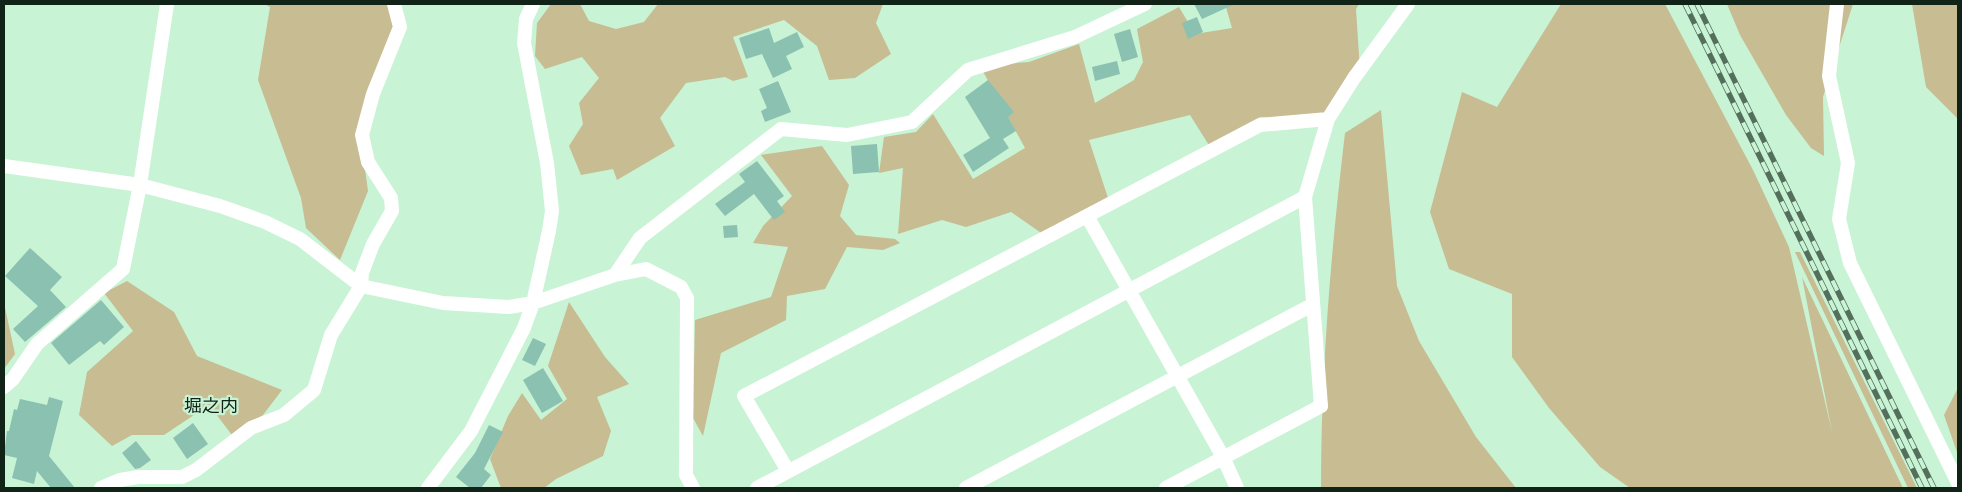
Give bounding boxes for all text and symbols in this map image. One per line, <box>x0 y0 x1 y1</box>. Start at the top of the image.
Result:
district label: 堀之内 <box>184 395 238 417</box>

